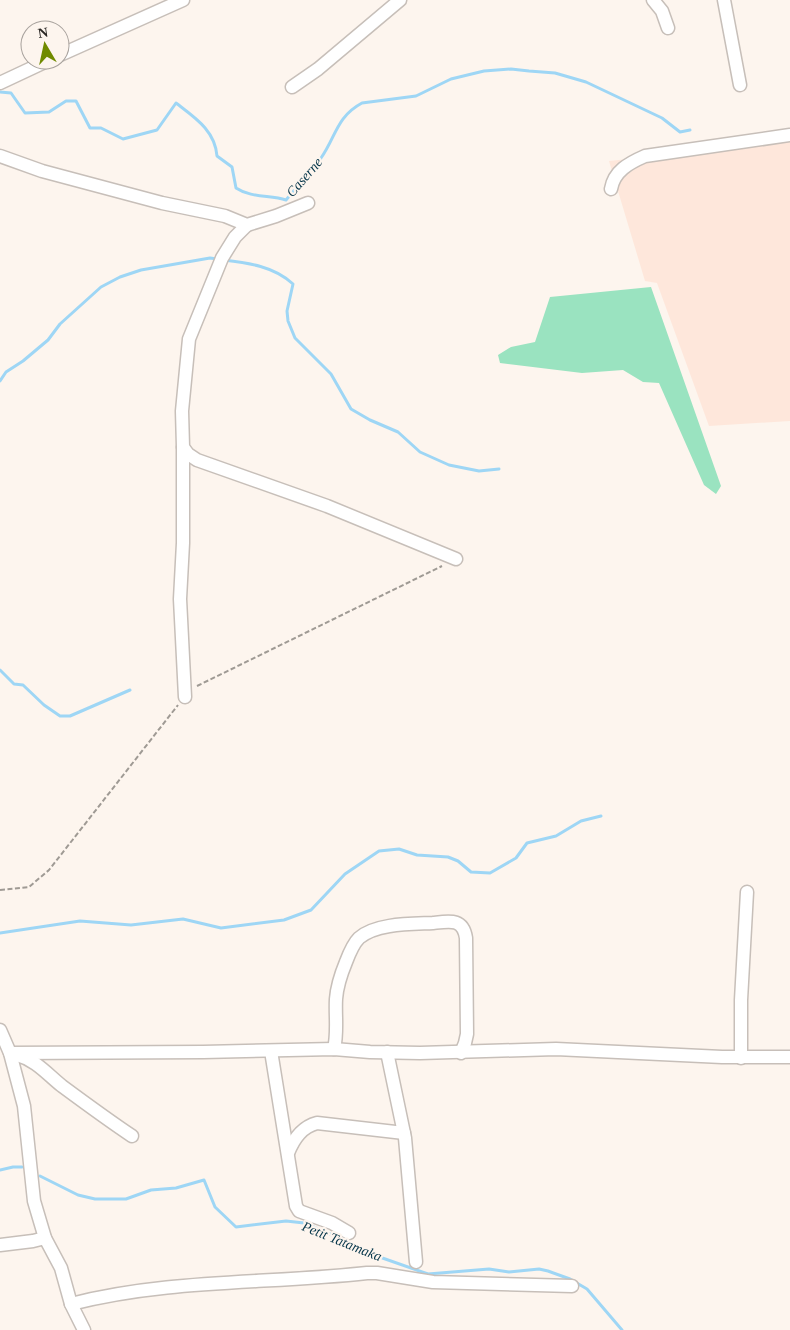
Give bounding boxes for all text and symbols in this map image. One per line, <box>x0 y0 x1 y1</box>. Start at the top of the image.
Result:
north arrow <box>20 20 70 70</box>
text: N <box>37 24 49 41</box>
water label: Caserne <box>283 155 325 200</box>
water label: Petit Tatamaka <box>299 1218 384 1264</box>

